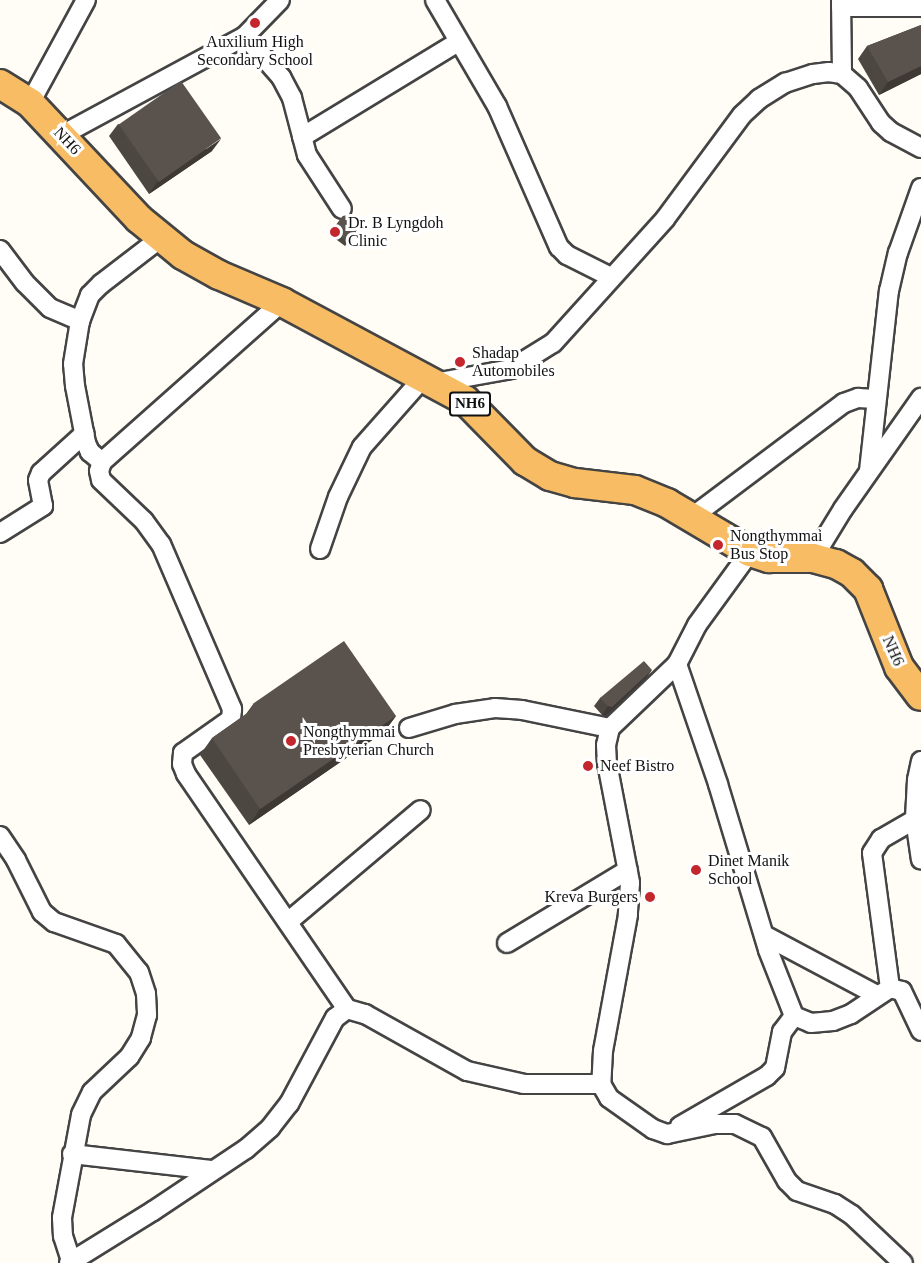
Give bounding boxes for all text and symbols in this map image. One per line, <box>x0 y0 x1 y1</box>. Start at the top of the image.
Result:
marker: Auxilium High Secondary School <box>248 16 262 30</box>
place label: Auxilium High Secondary School <box>197 32 313 70</box>
street label: NH6 <box>49 123 85 159</box>
place label: Dr. B Lyngdoh Clinic <box>348 213 444 251</box>
marker: Dr. B Lyngdoh Clinic <box>326 223 344 241</box>
place label: Shadap Automobiles <box>472 343 555 381</box>
marker: Shadap Automobiles <box>453 355 467 369</box>
road number: NH6 <box>449 392 491 416</box>
place label: Nongthymmai Bus Stop <box>730 526 822 564</box>
marker: Nongthymmai Bus Stop <box>711 538 725 552</box>
street label: NH6 <box>878 633 908 669</box>
place label: Nongthymmai Presbyterian Church <box>303 722 434 760</box>
marker: Nongthymmai Presbyterian Church <box>284 734 298 748</box>
place label: Neef Bistro <box>600 756 674 776</box>
marker: Neef Bistro <box>581 759 595 773</box>
place label: Dinet Manik School <box>708 851 789 889</box>
marker: Dinet Manik School <box>689 863 703 877</box>
place label: Kreva Burgers <box>545 887 638 907</box>
marker: Kreva Burgers <box>643 890 657 904</box>

